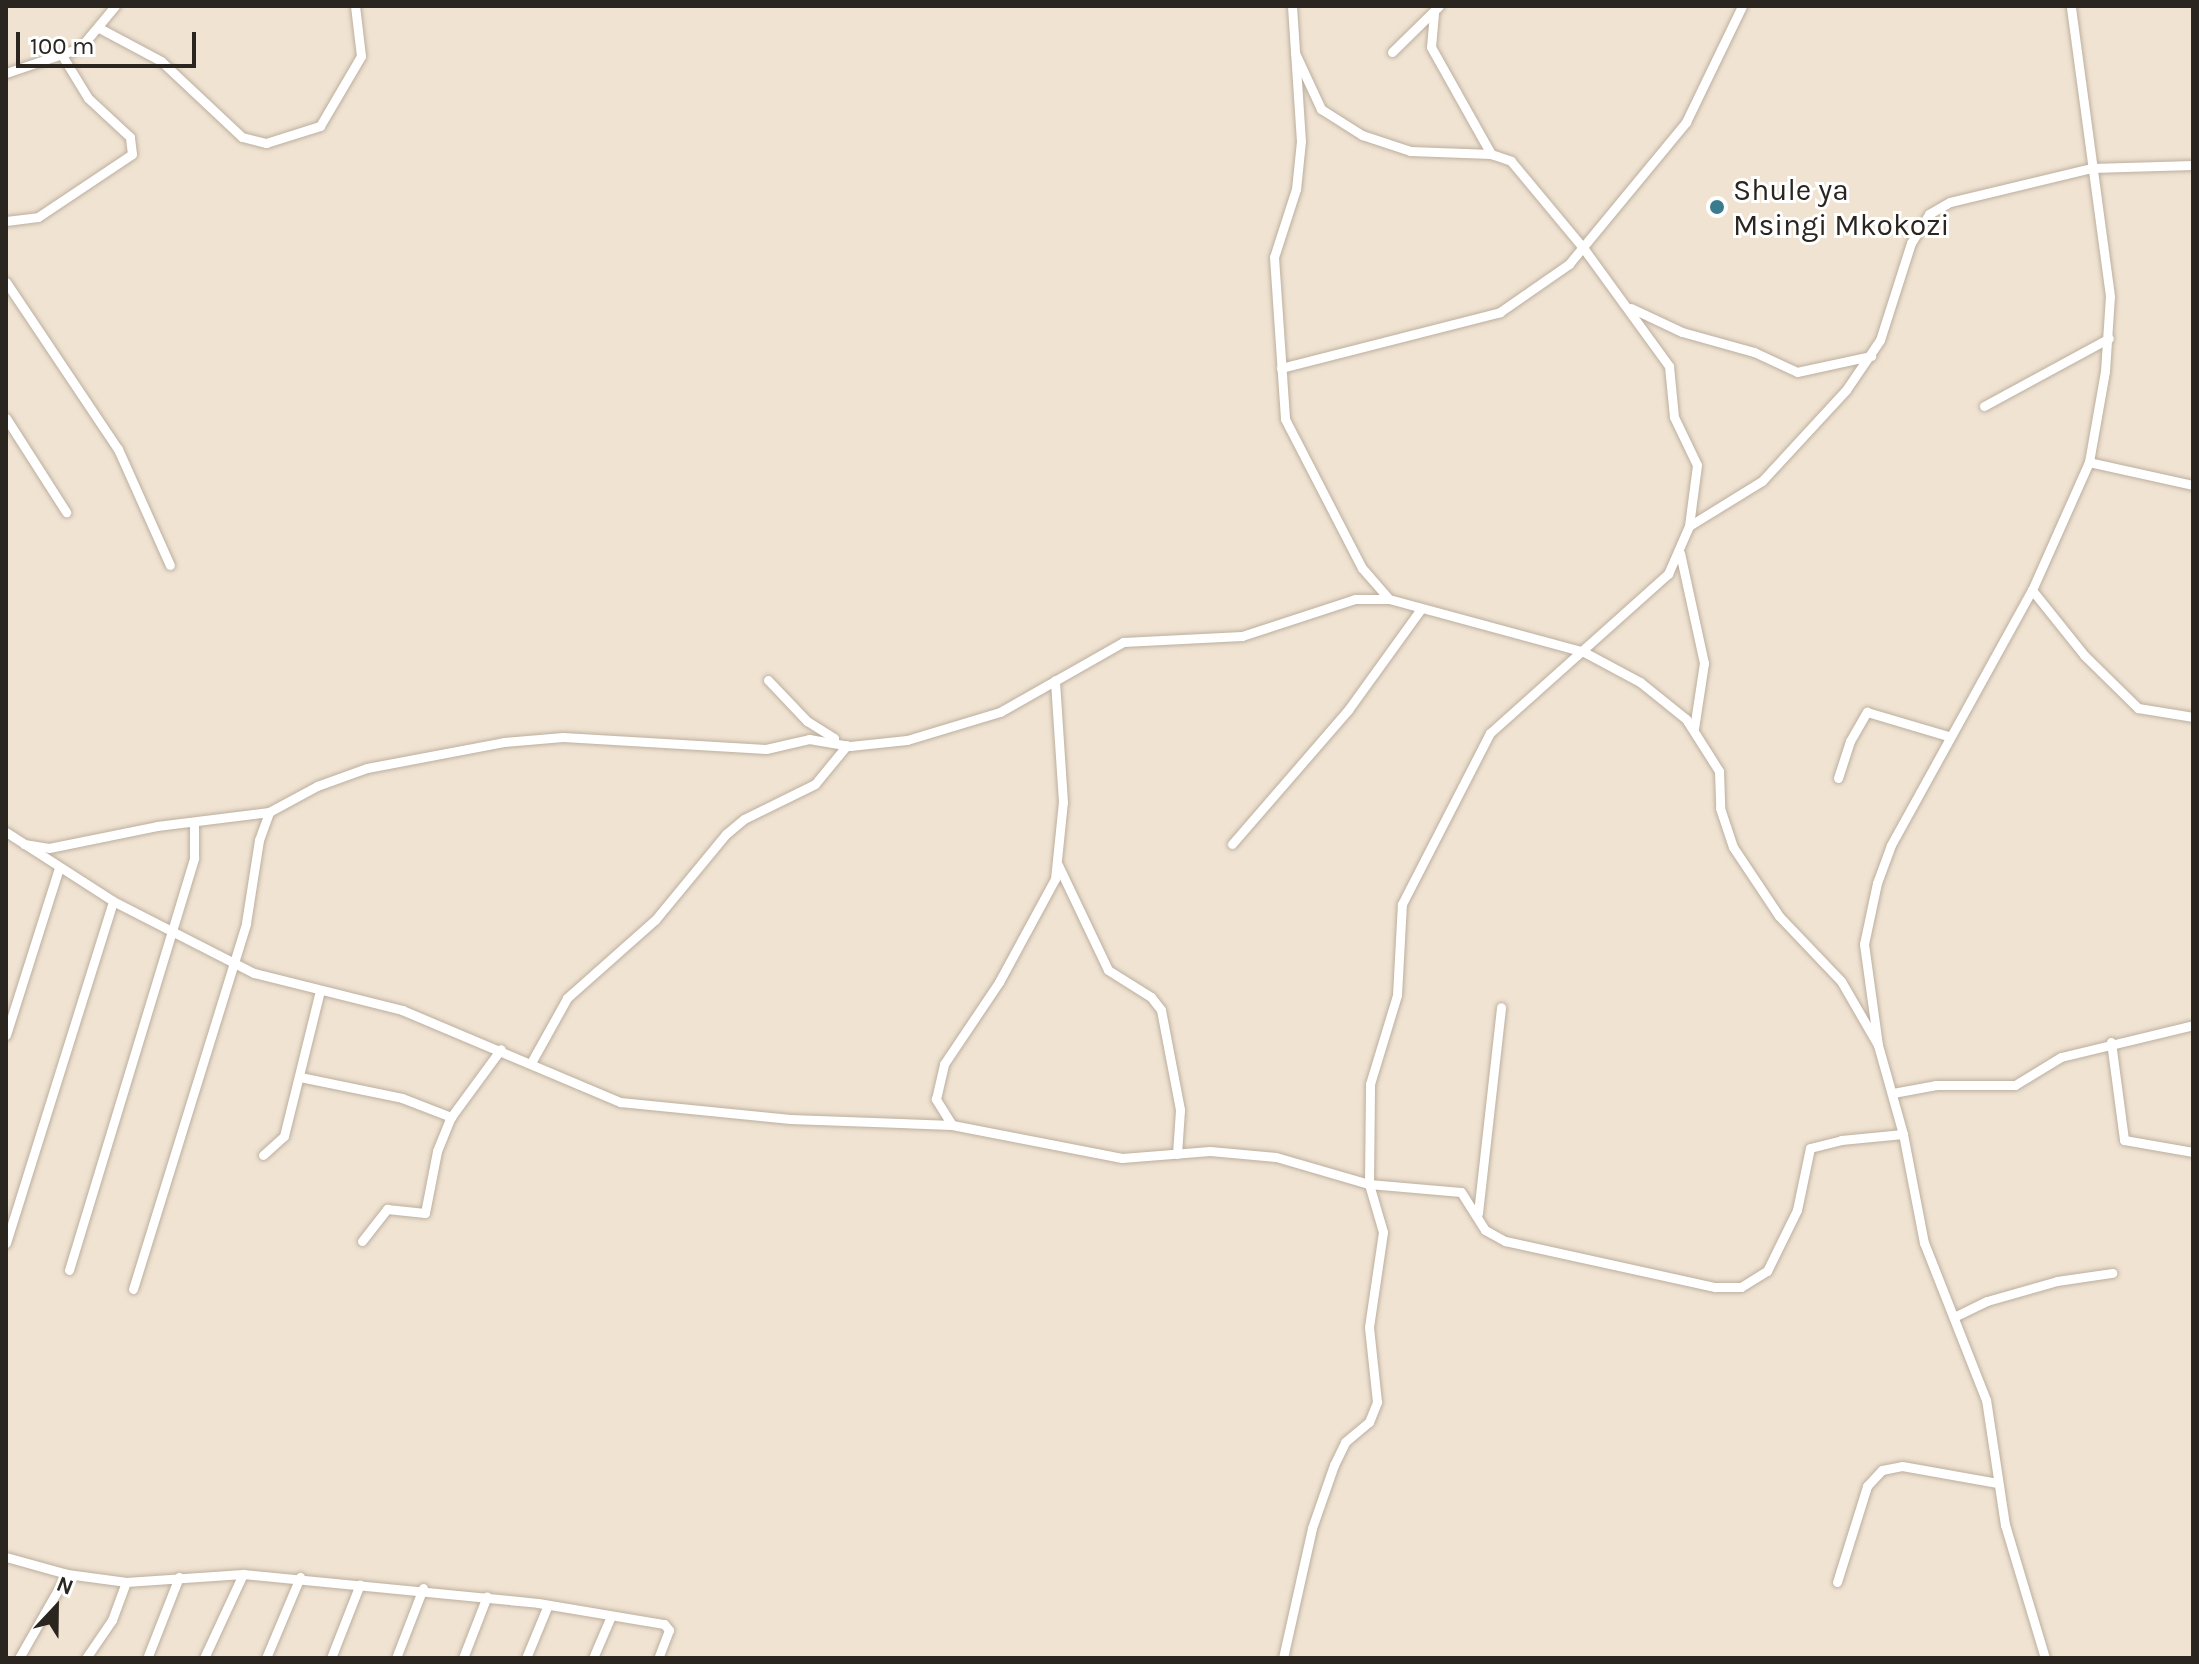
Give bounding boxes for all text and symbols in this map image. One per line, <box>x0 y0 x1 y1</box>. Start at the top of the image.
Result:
scale bar <box>20 16 200 66</box>
text: 100 m <box>30 32 95 60</box>
place label: Shule ya Msingi Mkokozi <box>1733 172 1949 242</box>
marker: Shule ya Msingi Mkokozi <box>1708 198 1726 216</box>
north arrow <box>16 1568 96 1648</box>
text: N <box>53 1571 77 1601</box>

